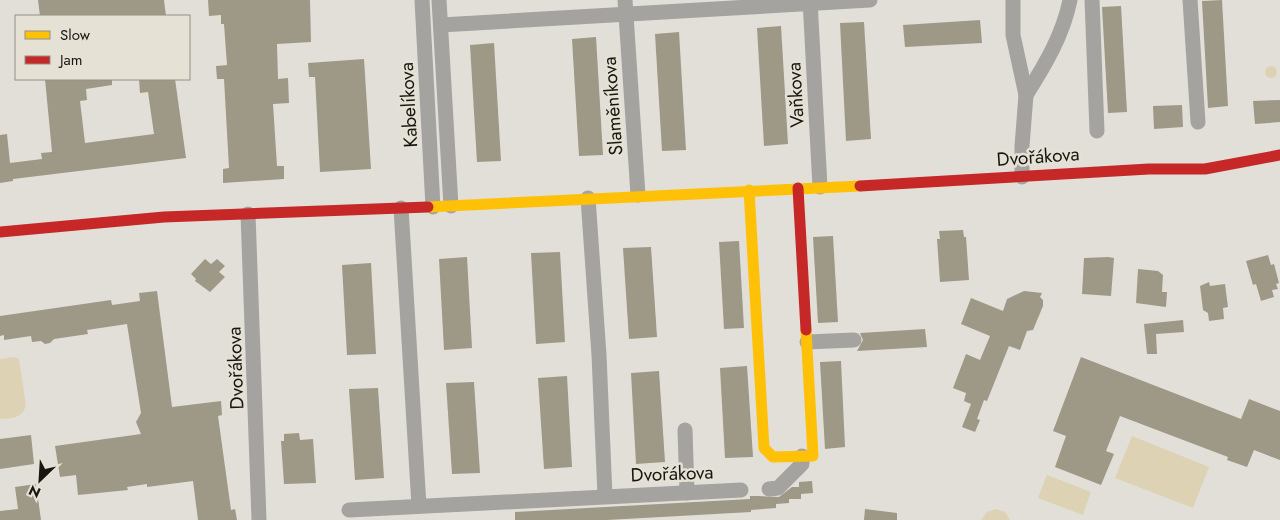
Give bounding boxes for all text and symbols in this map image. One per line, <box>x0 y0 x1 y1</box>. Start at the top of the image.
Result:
legend <box>15 15 190 80</box>
text: Slow <box>60 24 91 46</box>
text: Jam <box>58 49 83 71</box>
street label: Slaměníkova <box>596 56 629 156</box>
street label: Kabelíkova <box>393 62 424 148</box>
street label: Vaňkova <box>780 62 811 128</box>
street label: Dvořákova <box>996 140 1080 173</box>
street label: Dvořákova <box>221 326 250 410</box>
north arrow <box>15 455 65 505</box>
street label: Dvořákova <box>630 459 714 488</box>
text: N <box>25 480 44 503</box>

